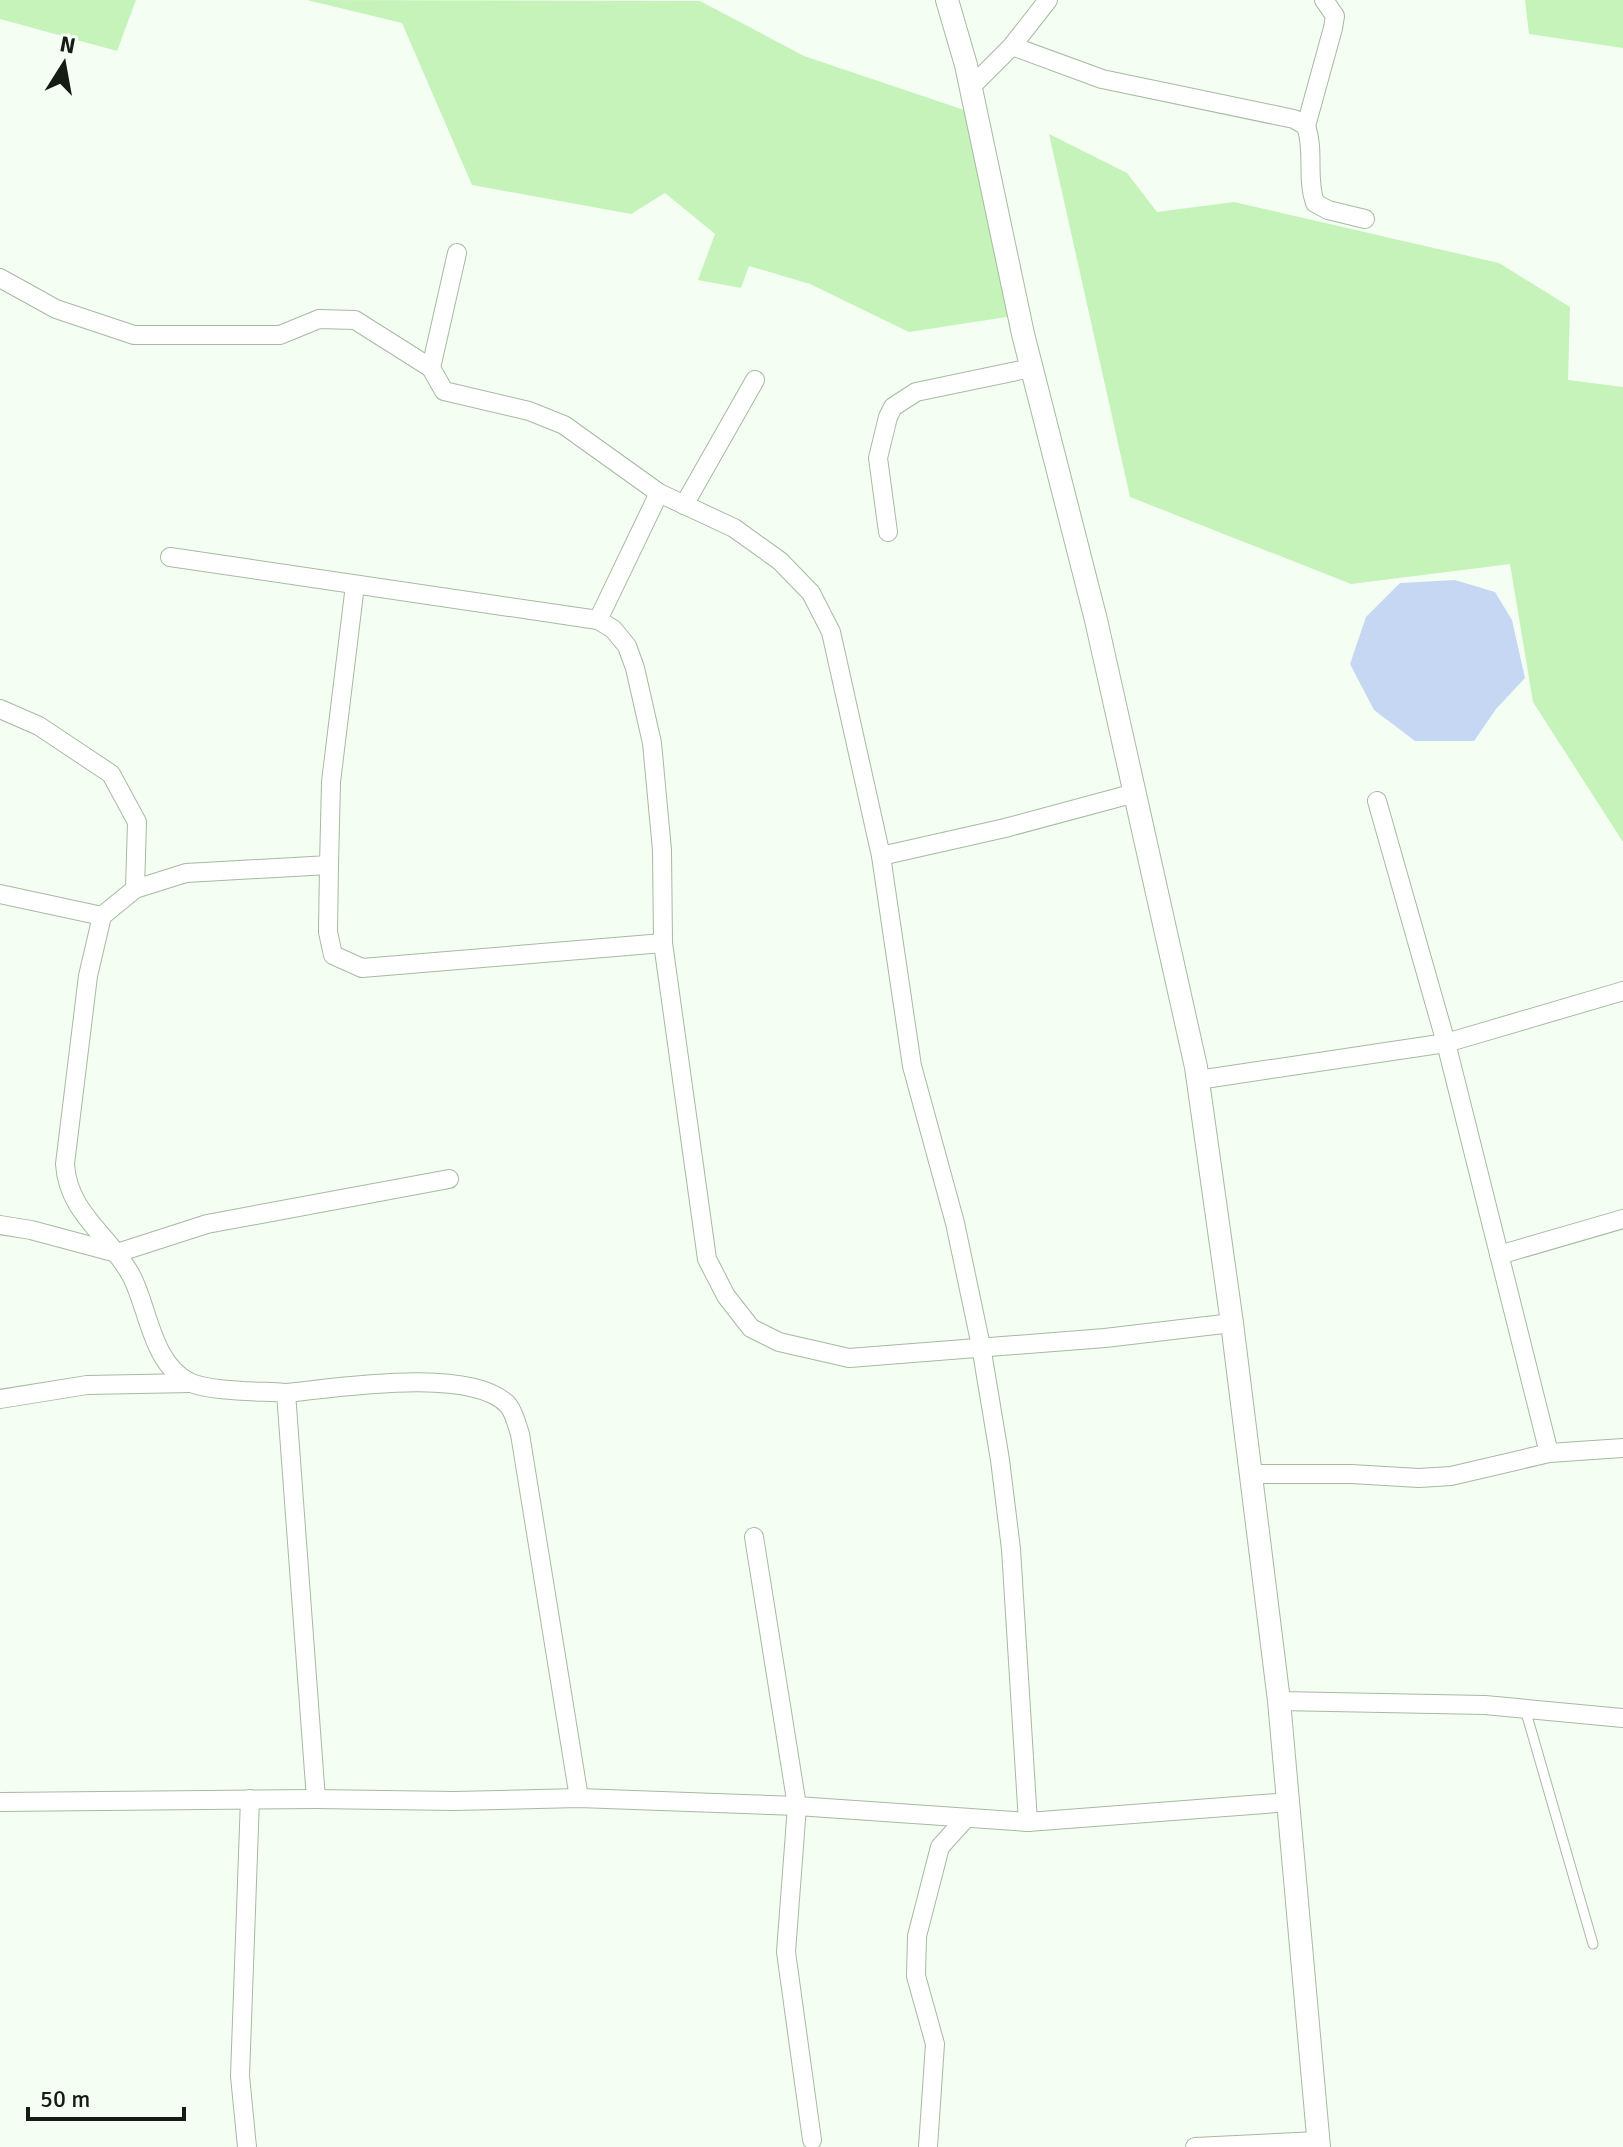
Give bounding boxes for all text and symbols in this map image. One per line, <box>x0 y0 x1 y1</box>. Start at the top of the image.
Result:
north arrow <box>24 24 104 104</box>
text: N <box>58 30 78 60</box>
scale bar <box>28 2071 184 2121</box>
text: 50 m <box>40 2084 90 2114</box>

